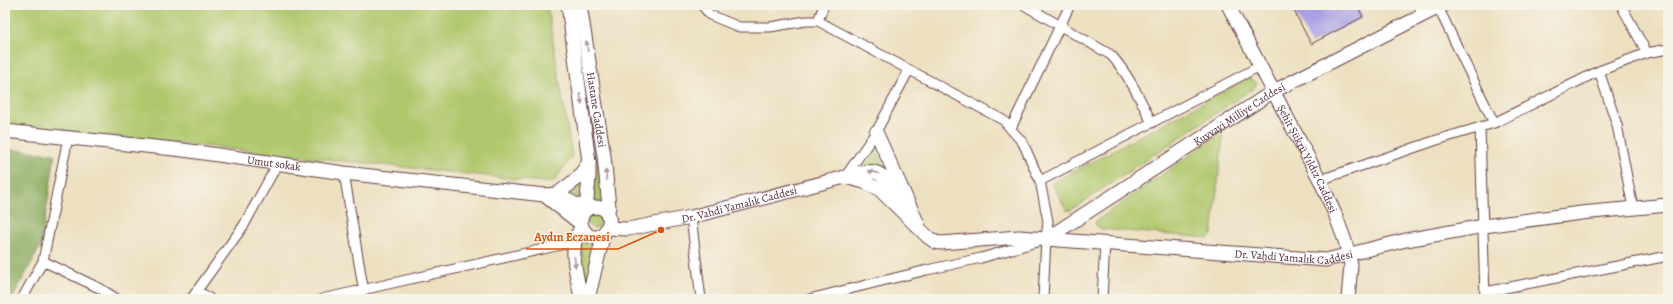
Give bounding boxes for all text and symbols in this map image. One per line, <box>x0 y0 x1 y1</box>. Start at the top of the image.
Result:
one-way arrow <box>584 40 590 52</box>
street label: Hastane Caddesi <box>583 71 610 148</box>
street label: Kuvvayi Milliye Caddesi <box>1190 80 1288 149</box>
one-way arrow <box>578 93 584 105</box>
street label: Şehit Şükrü Yıldız Caddesi <box>1274 102 1341 215</box>
street label: Umut sokak <box>246 152 302 175</box>
one-way arrow <box>603 169 610 181</box>
one-way arrow <box>867 169 880 175</box>
street label: Dr. Vahdi Yamalık Caddesi <box>680 183 799 227</box>
callout: Aydın Eczanesi <box>526 225 618 249</box>
text: Aydın Eczanesi <box>533 229 610 245</box>
street label: Dr. Vahdi Yamalık Caddesi <box>1234 246 1354 268</box>
one-way arrow <box>572 256 579 268</box>

